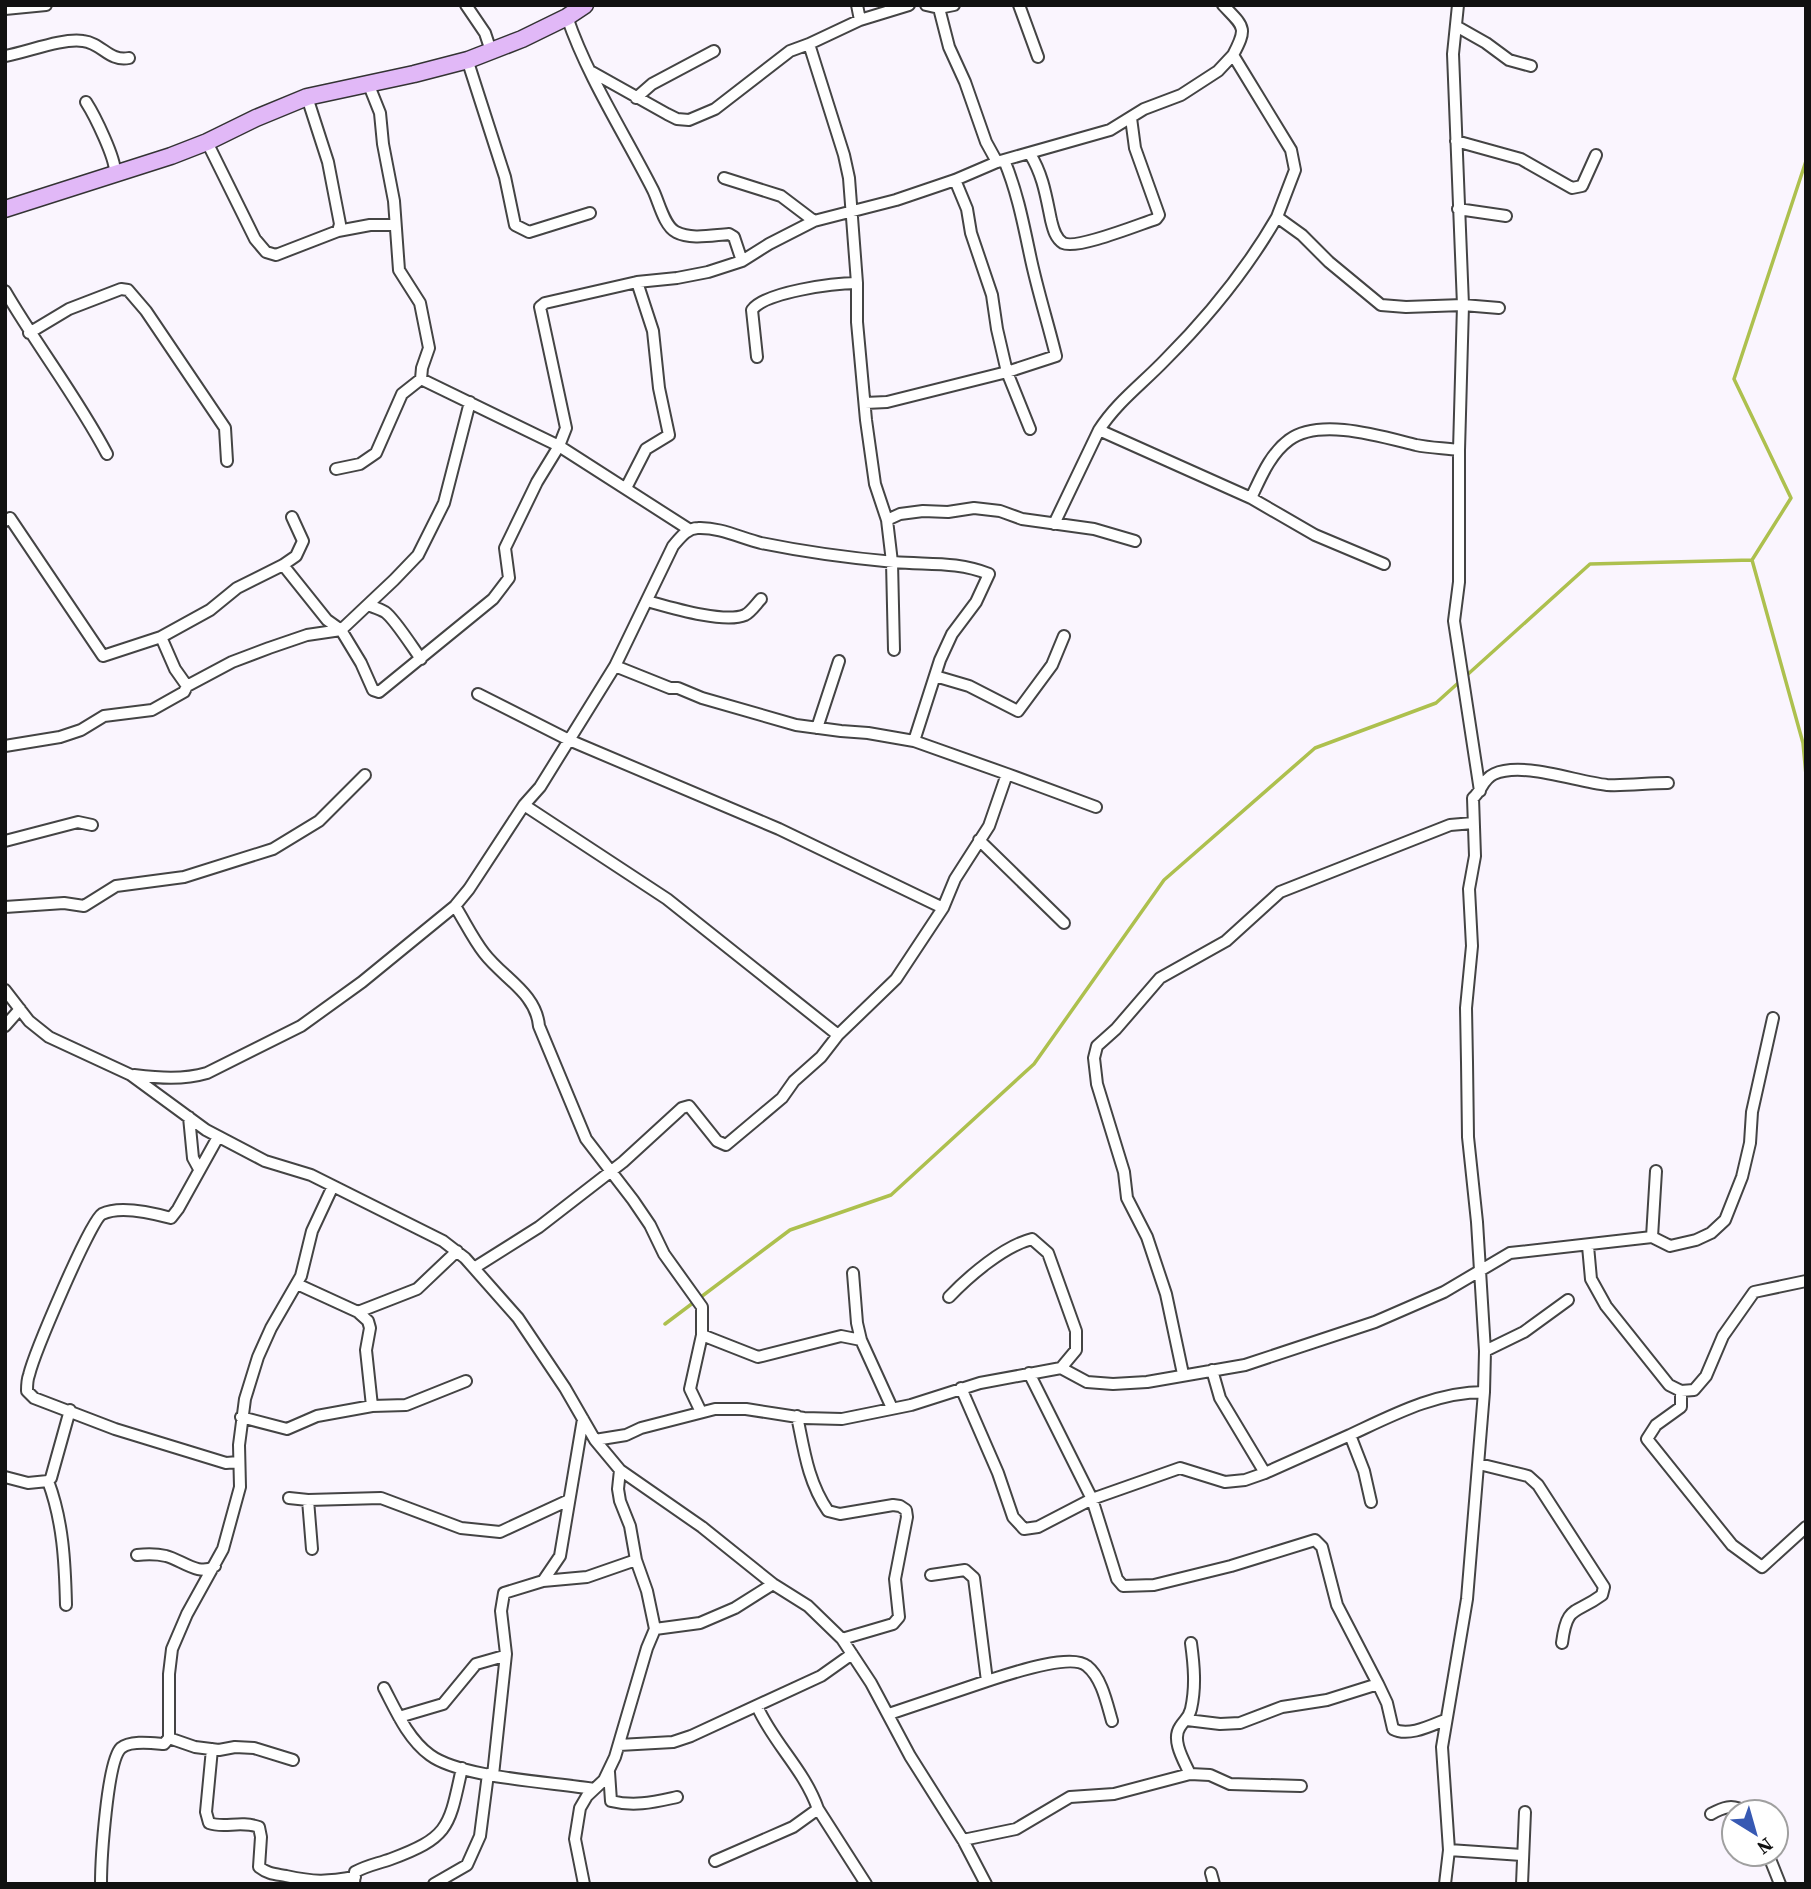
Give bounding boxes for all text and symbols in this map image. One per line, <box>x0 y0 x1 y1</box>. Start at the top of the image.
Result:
north arrow <box>1720 1798 1790 1868</box>
text: N <box>1752 1832 1779 1861</box>

